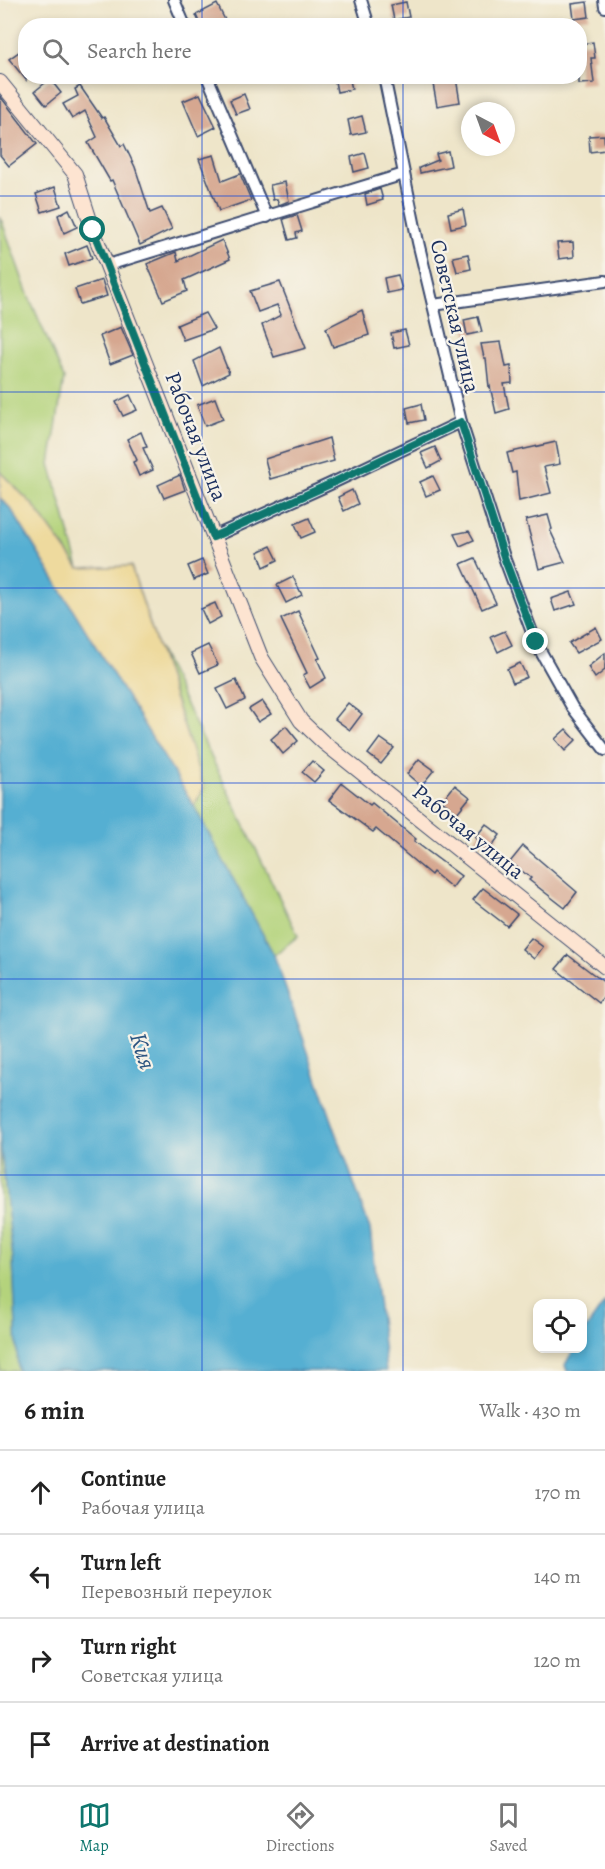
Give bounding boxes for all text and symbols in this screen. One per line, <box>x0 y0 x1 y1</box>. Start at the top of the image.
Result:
search box <box>18 18 587 84</box>
icon: search <box>39 35 72 68</box>
text: Search here <box>87 36 192 66</box>
north arrow <box>461 102 515 156</box>
route start <box>79 216 105 242</box>
street label: Советская улица <box>423 237 487 397</box>
street label: Рабочая улица <box>158 367 235 506</box>
route end <box>522 628 548 654</box>
street label: Рабочая улица <box>406 777 531 887</box>
water label: Кия <box>122 1028 164 1074</box>
map controls <box>533 1299 587 1353</box>
button: locate <box>533 1299 587 1353</box>
text: 6 min <box>24 1393 85 1428</box>
text: Walk · 430 m <box>479 1397 581 1424</box>
text: Continue <box>81 1464 166 1494</box>
icon: ahead <box>24 1476 57 1509</box>
text: 170 m <box>535 1479 581 1506</box>
text: Рабочая улица <box>81 1494 205 1521</box>
text: Turn left <box>81 1548 161 1578</box>
icon: left <box>24 1560 57 1593</box>
text: 140 m <box>534 1563 581 1590</box>
text: Перевозный переулок <box>81 1578 272 1605</box>
text: Turn right <box>81 1632 177 1662</box>
icon: right <box>24 1644 57 1677</box>
text: 120 m <box>533 1647 581 1674</box>
text: Советская улица <box>81 1662 223 1689</box>
icon: arrive <box>24 1728 57 1761</box>
text: Arrive at destination <box>81 1729 270 1759</box>
tab: Map <box>78 1799 111 1857</box>
tab: Directions <box>266 1799 334 1857</box>
tab: Saved <box>489 1799 527 1857</box>

